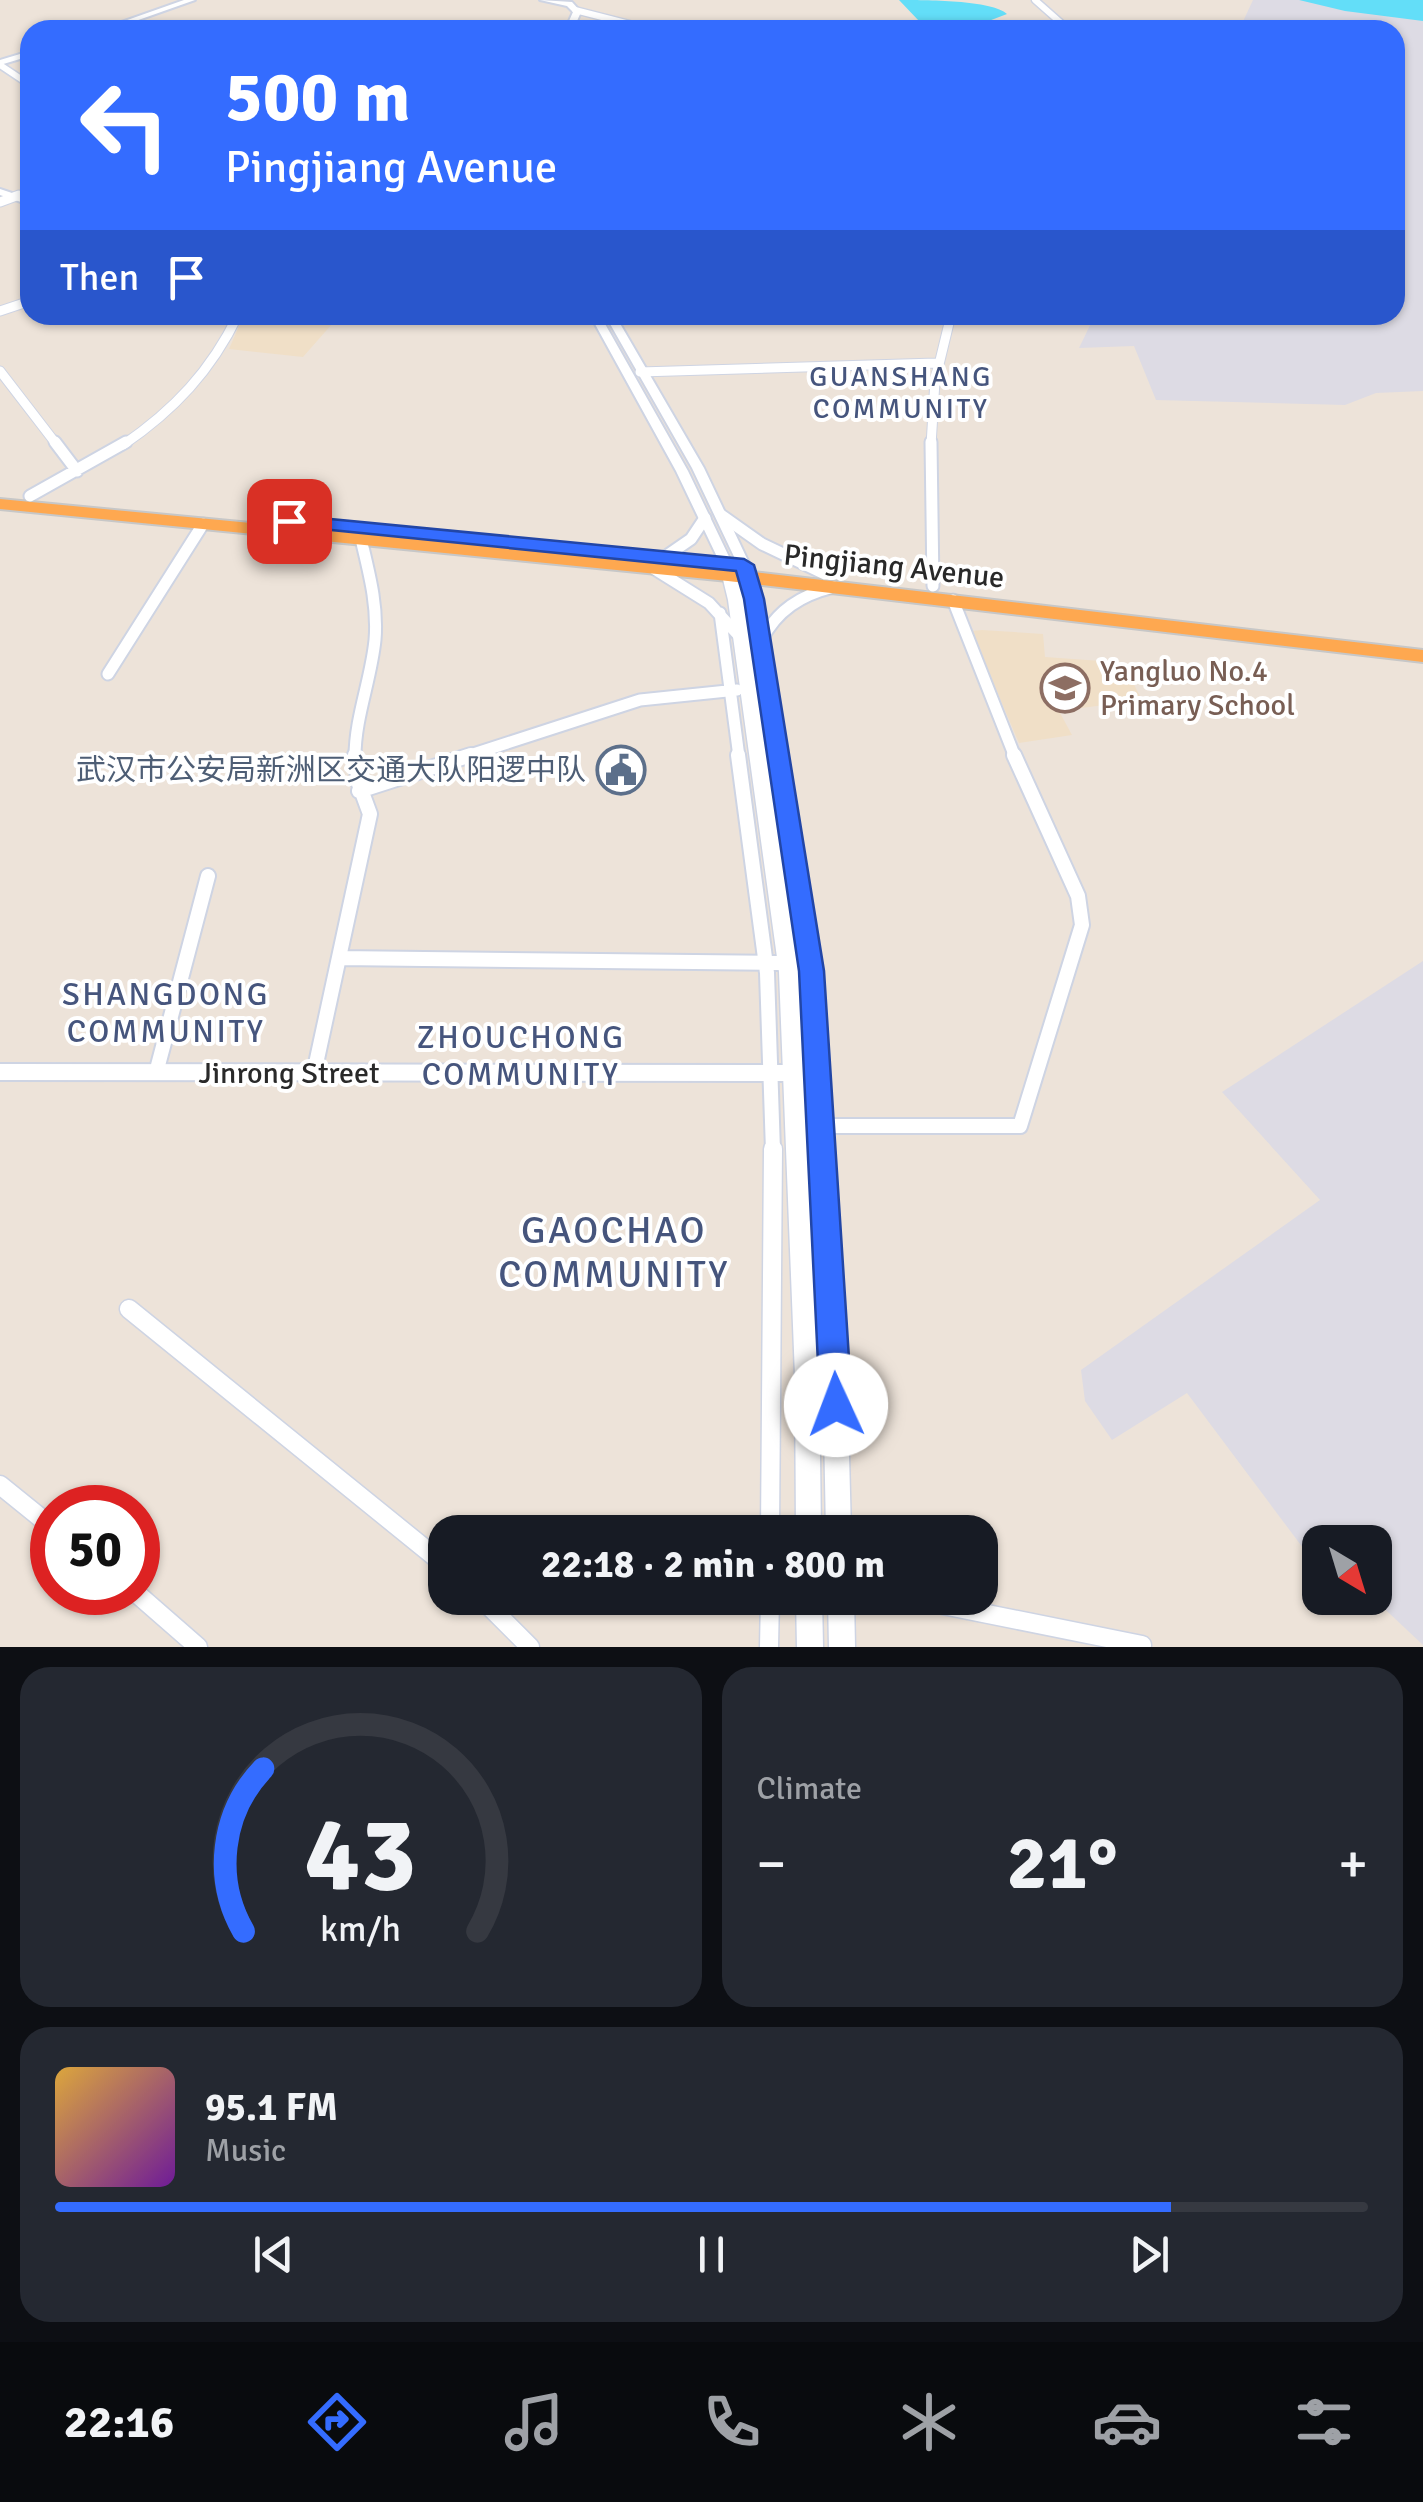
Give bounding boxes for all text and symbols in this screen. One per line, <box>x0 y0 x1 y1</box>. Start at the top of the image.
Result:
text: 500 m <box>225 54 410 140</box>
icon: left <box>60 60 190 190</box>
text: Pingjiang Avenue <box>225 140 557 195</box>
icon: arrive <box>159 250 214 305</box>
text: Then <box>60 254 139 301</box>
district label: GUANSHANG COMMUNITY <box>809 360 993 426</box>
pin <box>247 479 332 564</box>
icon: arrive <box>262 494 317 549</box>
street label: Pingjiang Avenue <box>782 537 1006 596</box>
place label: Yangluo No.4 Primary School <box>1100 653 1295 724</box>
school or university icon: Yangluo No.4 Primary School <box>1039 662 1091 714</box>
public building icon: 武汉市公安局新洲区交通大队阳逻中队 <box>595 744 647 796</box>
place label: 武汉市公安局新洲区交通大队阳逻中队 <box>76 752 586 789</box>
district label: SHANGDONG COMMUNITY <box>62 975 270 1051</box>
district label: ZHOUCHONG COMMUNITY <box>417 1018 625 1094</box>
street label: Jinrong Street <box>199 1055 380 1092</box>
district label: GAOCHAO COMMUNITY <box>498 1207 730 1298</box>
position arrow <box>784 1353 888 1457</box>
speed limit sign: 50 <box>30 1485 160 1615</box>
north arrow <box>1302 1525 1392 1615</box>
map controls <box>1302 1525 1392 1615</box>
text: 22:18 · 2 min · 800 m <box>541 1541 885 1588</box>
text: Climate <box>757 1769 862 1808</box>
text: 43 <box>305 1791 417 1919</box>
text: 21° <box>1007 1817 1118 1910</box>
text: − <box>757 1830 786 1898</box>
text: + <box>1338 1830 1368 1898</box>
text: km/h <box>320 1907 401 1951</box>
text: 95.1 FM <box>205 2084 338 2131</box>
text: Music <box>205 2131 286 2170</box>
icon: previous <box>246 2227 301 2282</box>
icon: pause <box>684 2227 739 2282</box>
icon: next <box>1122 2227 1177 2282</box>
icon: directions <box>302 2387 372 2457</box>
icon: music <box>499 2387 569 2457</box>
icon: phone <box>697 2387 767 2457</box>
icon: climate <box>894 2387 964 2457</box>
icon: car <box>1092 2387 1162 2457</box>
icon: filters <box>1289 2387 1359 2457</box>
text: 22:16 <box>64 2395 174 2450</box>

